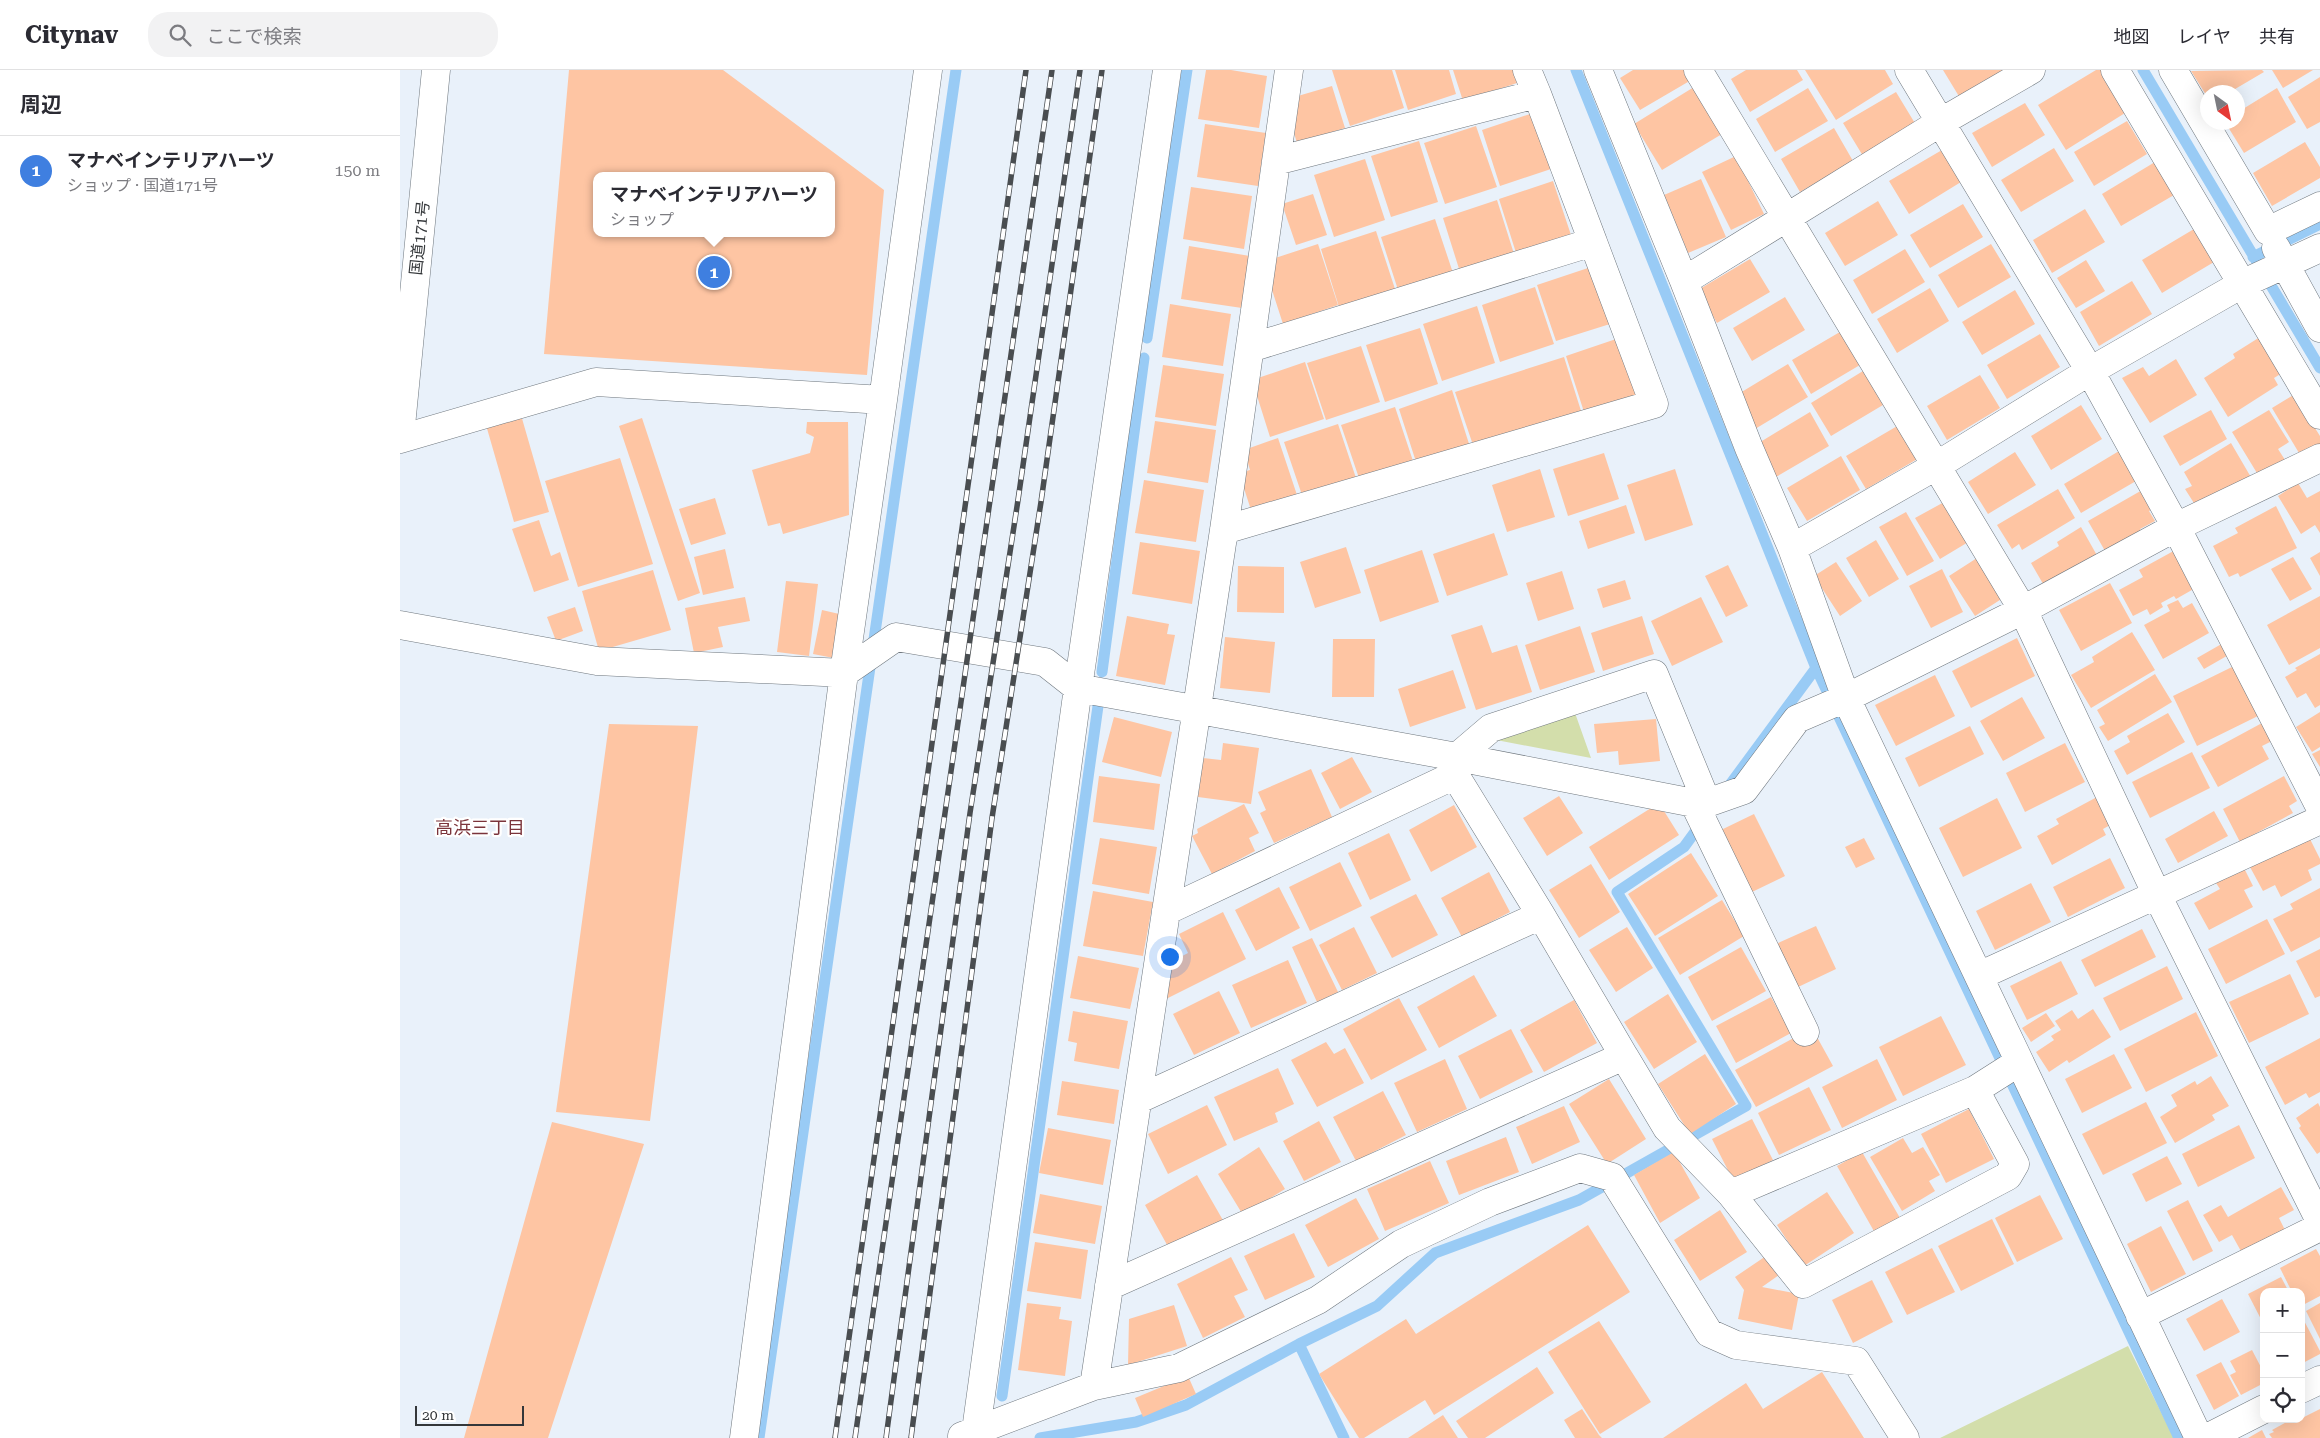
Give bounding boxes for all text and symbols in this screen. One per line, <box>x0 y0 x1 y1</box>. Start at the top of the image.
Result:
search box <box>148 12 498 57</box>
text: Citynav <box>25 21 118 49</box>
icon: search <box>166 21 194 49</box>
text: ここで検索 <box>206 25 301 48</box>
text: 地図 <box>2114 26 2150 47</box>
text: レイヤ <box>2178 26 2231 47</box>
text: 共有 <box>2259 26 2295 47</box>
north arrow <box>2200 85 2245 130</box>
text: 周辺 <box>20 93 62 117</box>
text: マナベインテリアハーツ <box>67 149 275 172</box>
text: 1 <box>32 161 40 180</box>
text: 150 m <box>334 161 380 180</box>
popup <box>593 172 835 237</box>
text: ショップ · 国道171号 <box>67 176 218 195</box>
text: マナベインテリアハーツ <box>610 183 818 206</box>
street label: 国道171号 <box>406 200 433 276</box>
text: ショップ <box>610 210 674 229</box>
pin: 1 <box>698 253 730 291</box>
district label: 高浜三丁目 <box>435 817 525 838</box>
your location <box>1157 944 1183 970</box>
map controls <box>2260 1288 2305 1423</box>
button: + <box>2260 1288 2305 1333</box>
button: − <box>2260 1333 2305 1378</box>
button: locate <box>2260 1378 2305 1423</box>
scale bar <box>415 1403 524 1426</box>
text: 20 m <box>422 1407 454 1423</box>

